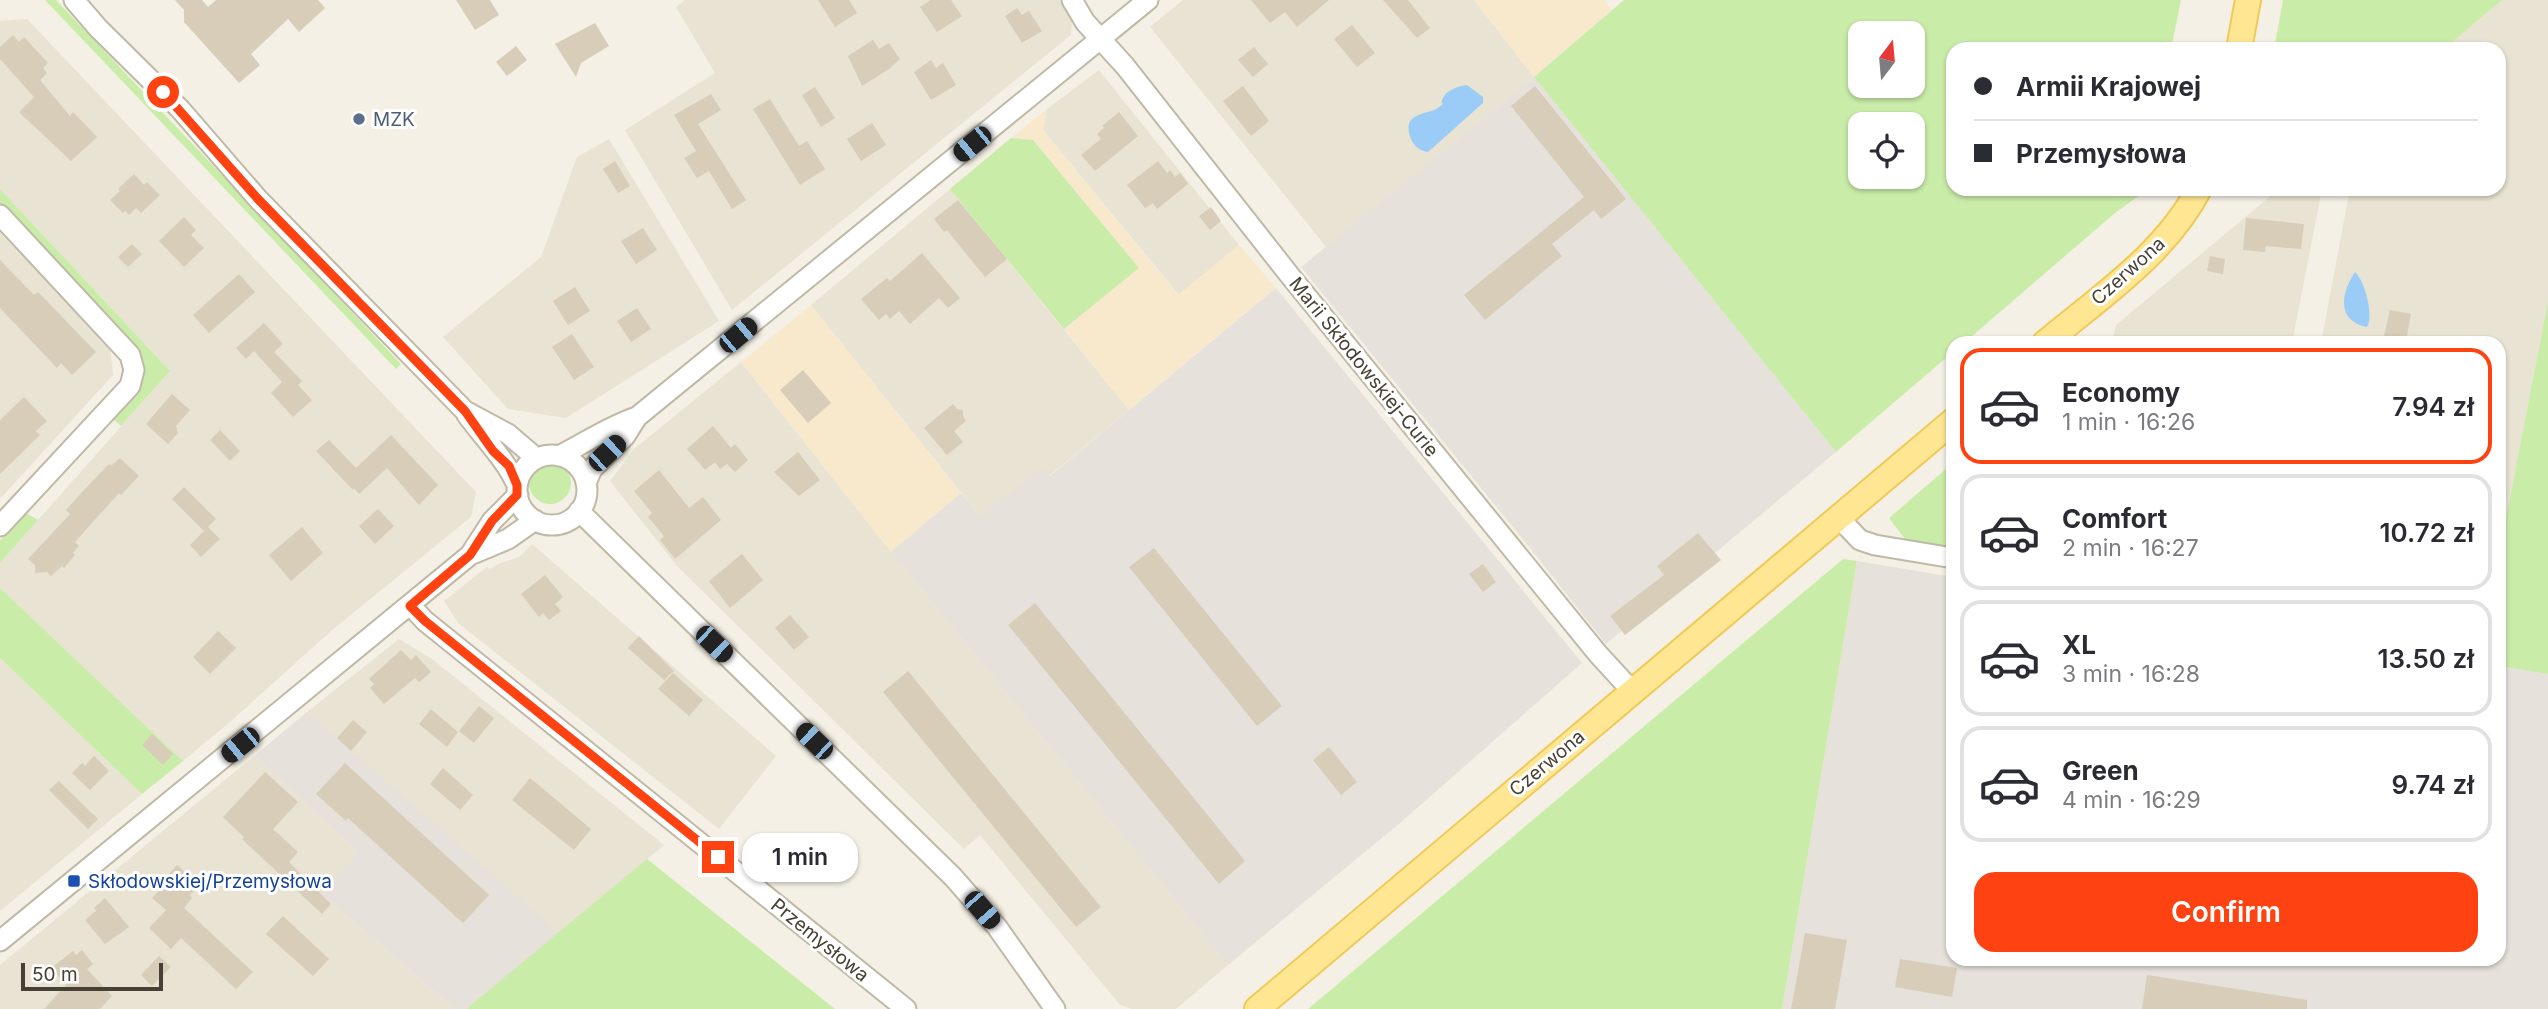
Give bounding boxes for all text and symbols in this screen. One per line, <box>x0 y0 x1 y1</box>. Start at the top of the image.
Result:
north arrow <box>1848 21 1925 98</box>
map controls <box>1848 21 1925 189</box>
text: Armii Krajowej <box>2016 71 2201 102</box>
route start <box>147 76 179 108</box>
place label: MZK <box>373 108 415 131</box>
marker: MZK <box>351 111 367 127</box>
button: locate <box>1848 112 1925 189</box>
car <box>950 123 995 165</box>
text: Przemysłowa <box>2016 138 2187 169</box>
street label: Czerwona <box>2086 232 2170 310</box>
street label: Marii Skłodowskiej-Curie <box>1284 273 1444 461</box>
car <box>716 313 761 357</box>
icon: car <box>1978 375 2041 438</box>
text: Economy <box>2062 377 2180 408</box>
text: 7.94 zł <box>2392 391 2474 422</box>
text: 1 min · 16:26 <box>2062 408 2195 436</box>
car <box>585 431 630 475</box>
icon: car <box>1978 501 2041 564</box>
text: Comfort <box>2062 503 2167 534</box>
text: 10.72 zł <box>2380 517 2474 548</box>
text: 2 min · 16:27 <box>2062 534 2199 562</box>
car <box>692 622 737 666</box>
icon: car <box>1978 627 2041 690</box>
text: XL <box>2062 629 2096 660</box>
text: 13.50 zł <box>2377 643 2474 674</box>
text: 3 min · 16:28 <box>2062 660 2200 688</box>
car <box>792 719 837 763</box>
car <box>218 724 263 766</box>
street label: Czerwona <box>1505 725 1589 801</box>
icon: car <box>1978 753 2041 816</box>
text: Green <box>2062 755 2139 786</box>
text: 9.74 zł <box>2392 769 2474 800</box>
text: 4 min · 16:29 <box>2062 786 2201 814</box>
callout: 1 min <box>742 832 858 882</box>
route end <box>702 841 734 873</box>
text: 1 min <box>772 843 828 871</box>
place label: Skłodowskiej/Przemysłowa <box>88 870 332 893</box>
button: Confirm <box>1974 872 2478 952</box>
marker: Skłodowskiej/Przemysłowa <box>66 873 82 889</box>
car <box>961 887 1004 933</box>
street label: Przemysłowa <box>766 893 874 987</box>
scale bar <box>21 960 163 992</box>
text: 50 m <box>32 963 78 986</box>

